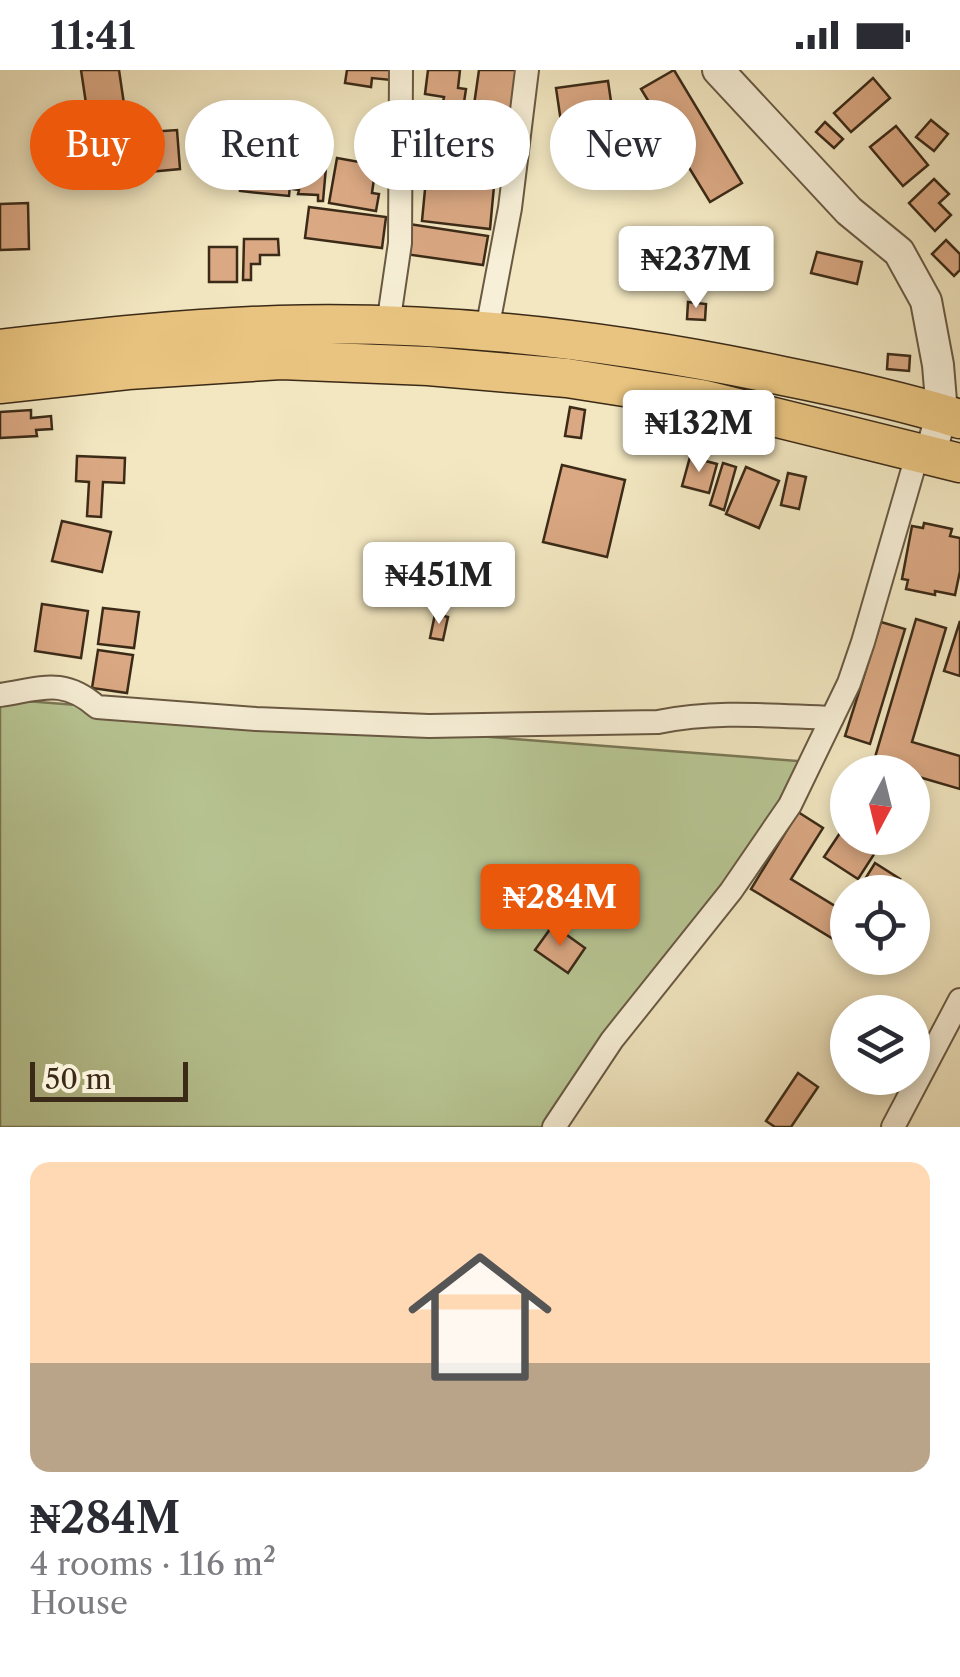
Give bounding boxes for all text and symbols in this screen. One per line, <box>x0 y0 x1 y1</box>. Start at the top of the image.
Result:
text: 11:41 <box>50 12 135 59</box>
chip: Buy <box>30 100 165 190</box>
chip: Rent <box>185 100 334 190</box>
chip: Filters <box>354 100 530 190</box>
chip: New <box>550 100 696 190</box>
pin: ₦237M <box>626 226 766 311</box>
text: ₦237M <box>641 239 751 278</box>
pin: ₦132M <box>629 390 769 475</box>
text: ₦132M <box>645 403 753 442</box>
pin: ₦451M <box>369 542 509 627</box>
text: ₦451M <box>385 555 493 594</box>
north arrow <box>830 755 930 855</box>
map controls <box>830 755 930 1095</box>
pin: ₦284M <box>490 864 630 949</box>
button: locate <box>830 875 930 975</box>
text: ₦284M <box>503 877 617 916</box>
button: layers <box>830 995 930 1095</box>
scale bar <box>30 1057 188 1102</box>
text: 50 m <box>45 1062 112 1096</box>
icon: home <box>390 1227 570 1407</box>
text: ₦284M <box>30 1492 180 1544</box>
text: 4 rooms · 116 m² <box>30 1544 276 1583</box>
text: House <box>30 1583 128 1622</box>

